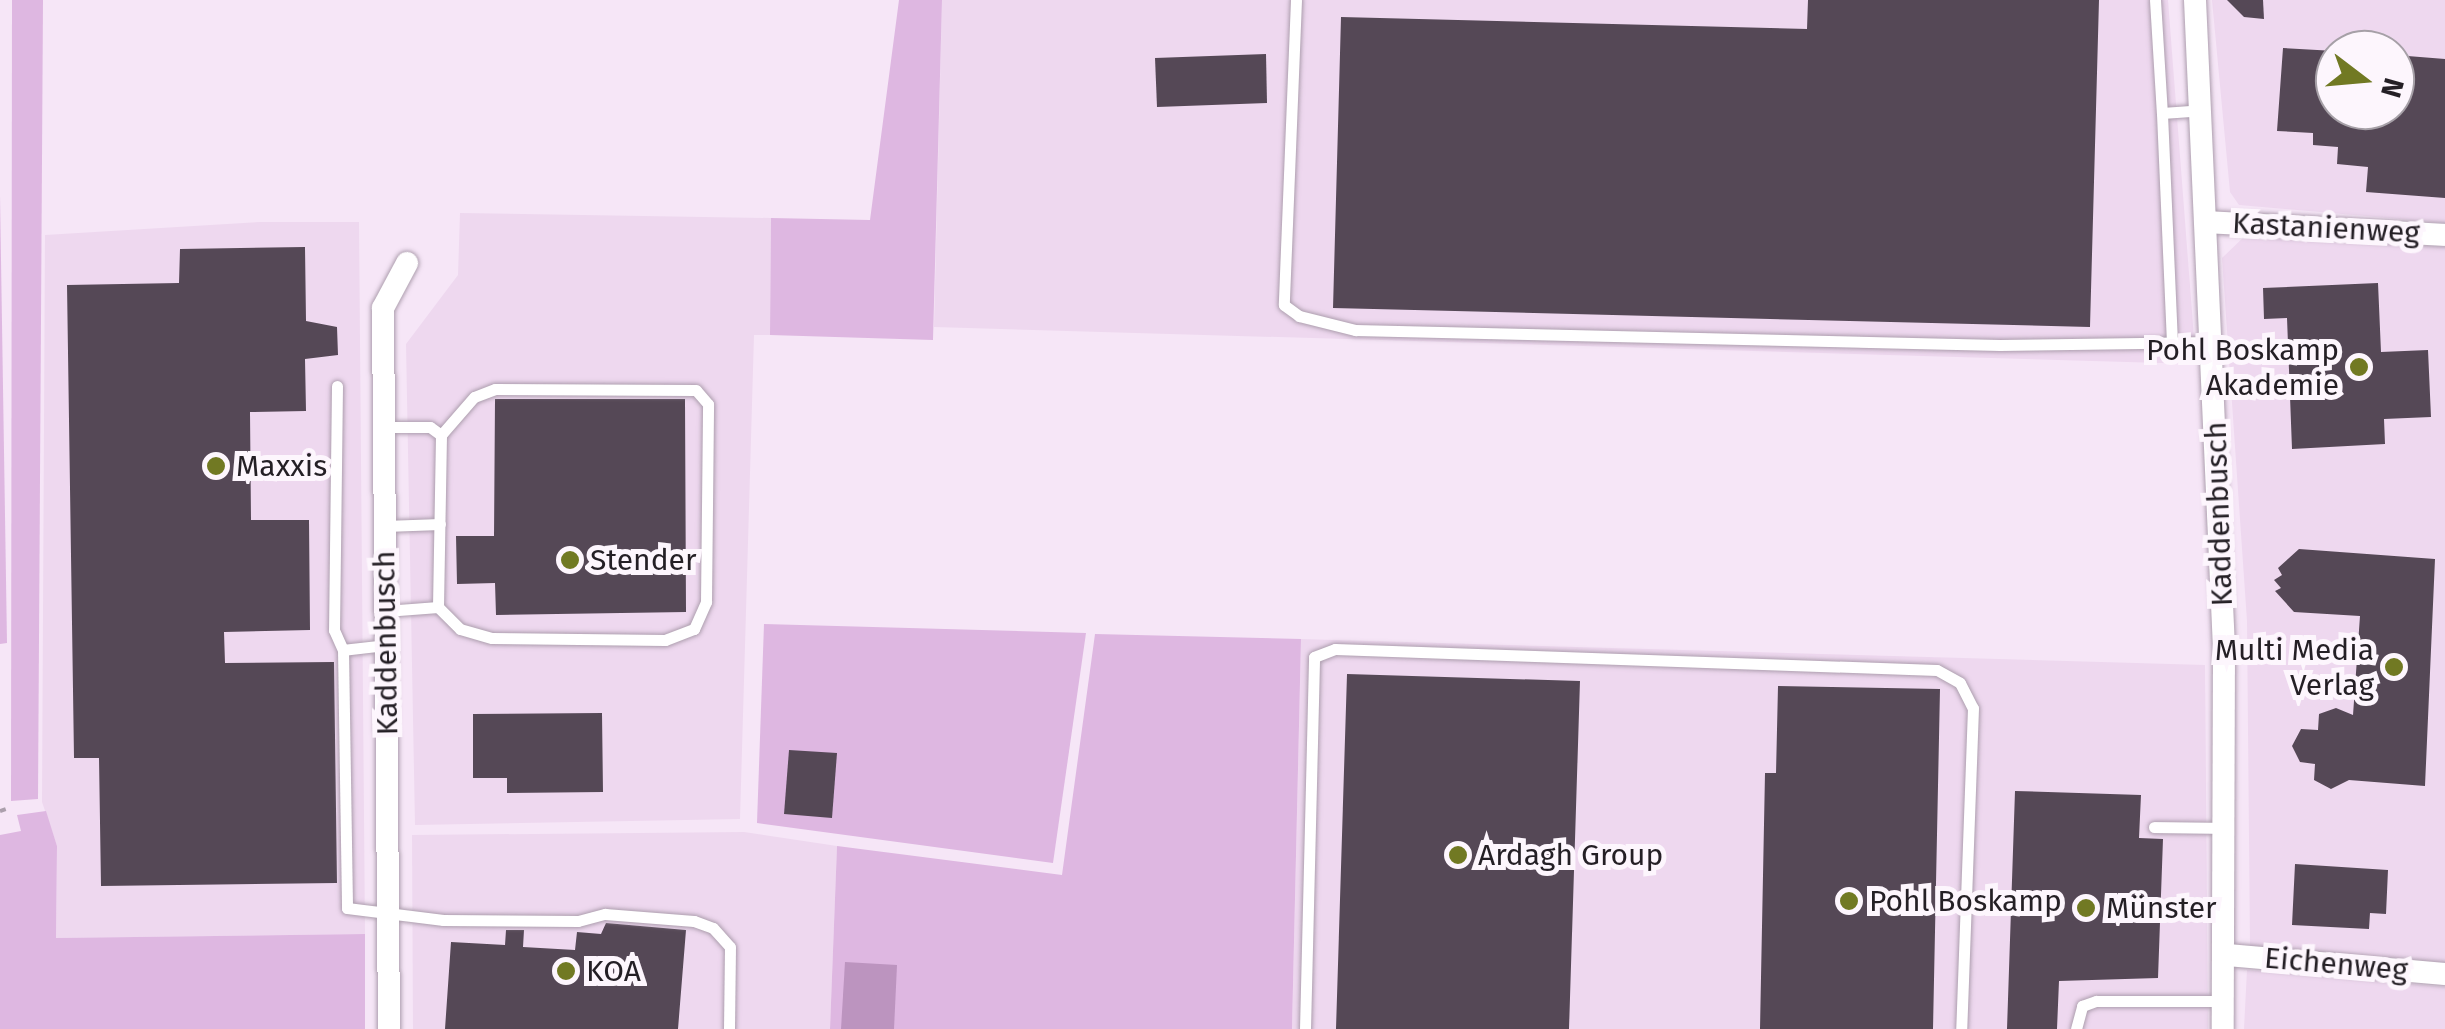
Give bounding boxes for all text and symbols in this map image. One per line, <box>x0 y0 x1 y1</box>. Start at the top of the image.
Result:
north arrow <box>2315 30 2415 130</box>
text: N <box>2374 74 2411 101</box>
street label: Kastanienweg <box>2231 205 2421 251</box>
place label: Pohl Boskamp Akademie <box>2146 332 2339 402</box>
marker: Pohl Boskamp Akademie <box>2348 356 2370 378</box>
street label: Kaddenbusch <box>2198 421 2240 607</box>
place label: Maxxis <box>236 448 327 484</box>
marker: Maxxis <box>205 455 227 477</box>
place label: Stender <box>590 542 697 578</box>
marker: Stender <box>559 549 581 571</box>
street label: Kaddenbusch <box>366 550 406 736</box>
place label: Multi Media Verlag <box>2215 632 2374 702</box>
marker: Multi Media Verlag <box>2383 656 2405 678</box>
place label: Ardagh Group <box>1478 837 1663 873</box>
marker: Ardagh Group <box>1447 844 1469 866</box>
place label: Pohl Boskamp <box>1869 883 2062 919</box>
marker: Pohl Boskamp <box>1838 890 1860 912</box>
place label: Münster <box>2106 890 2217 926</box>
marker: Münster <box>2075 897 2097 919</box>
street label: Eichenweg <box>2263 940 2409 988</box>
place label: KOA <box>586 953 641 989</box>
marker: KOA <box>555 960 577 982</box>

